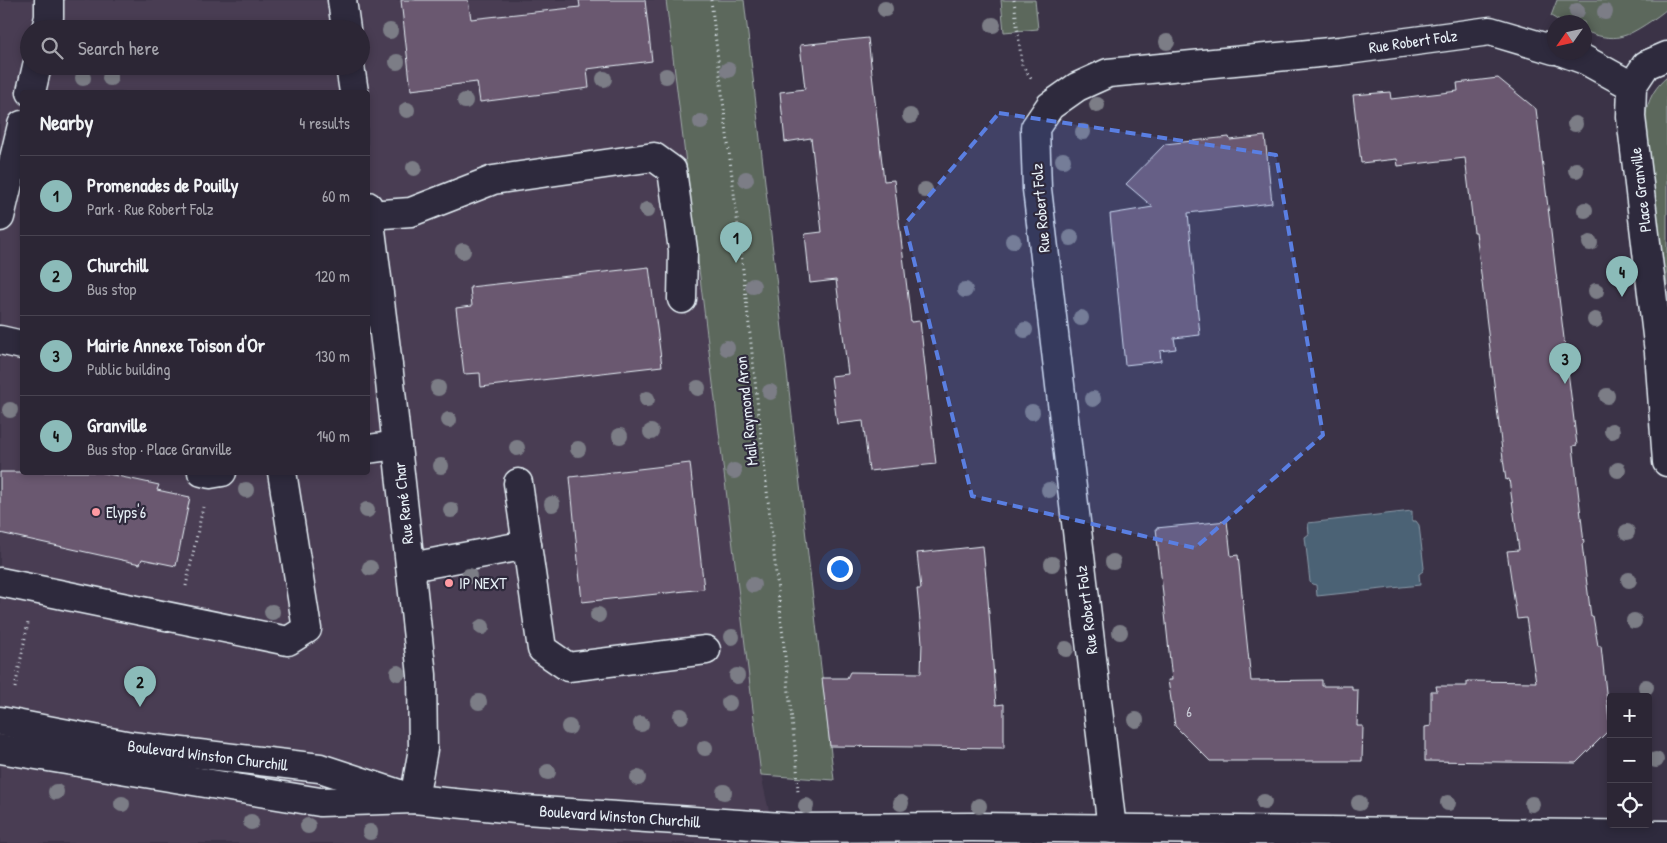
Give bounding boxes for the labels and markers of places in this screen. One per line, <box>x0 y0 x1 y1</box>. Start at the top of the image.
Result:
pin: 1 <box>720 222 752 263</box>
pin: 4 <box>1606 256 1638 297</box>
pin: 3 <box>1549 343 1581 384</box>
place label: Elyps'6 <box>106 501 146 523</box>
marker: Elyps'6 <box>90 506 102 518</box>
place label: IP NEXT <box>459 572 507 594</box>
marker: IP NEXT <box>443 577 455 589</box>
pin: 2 <box>124 666 156 707</box>

